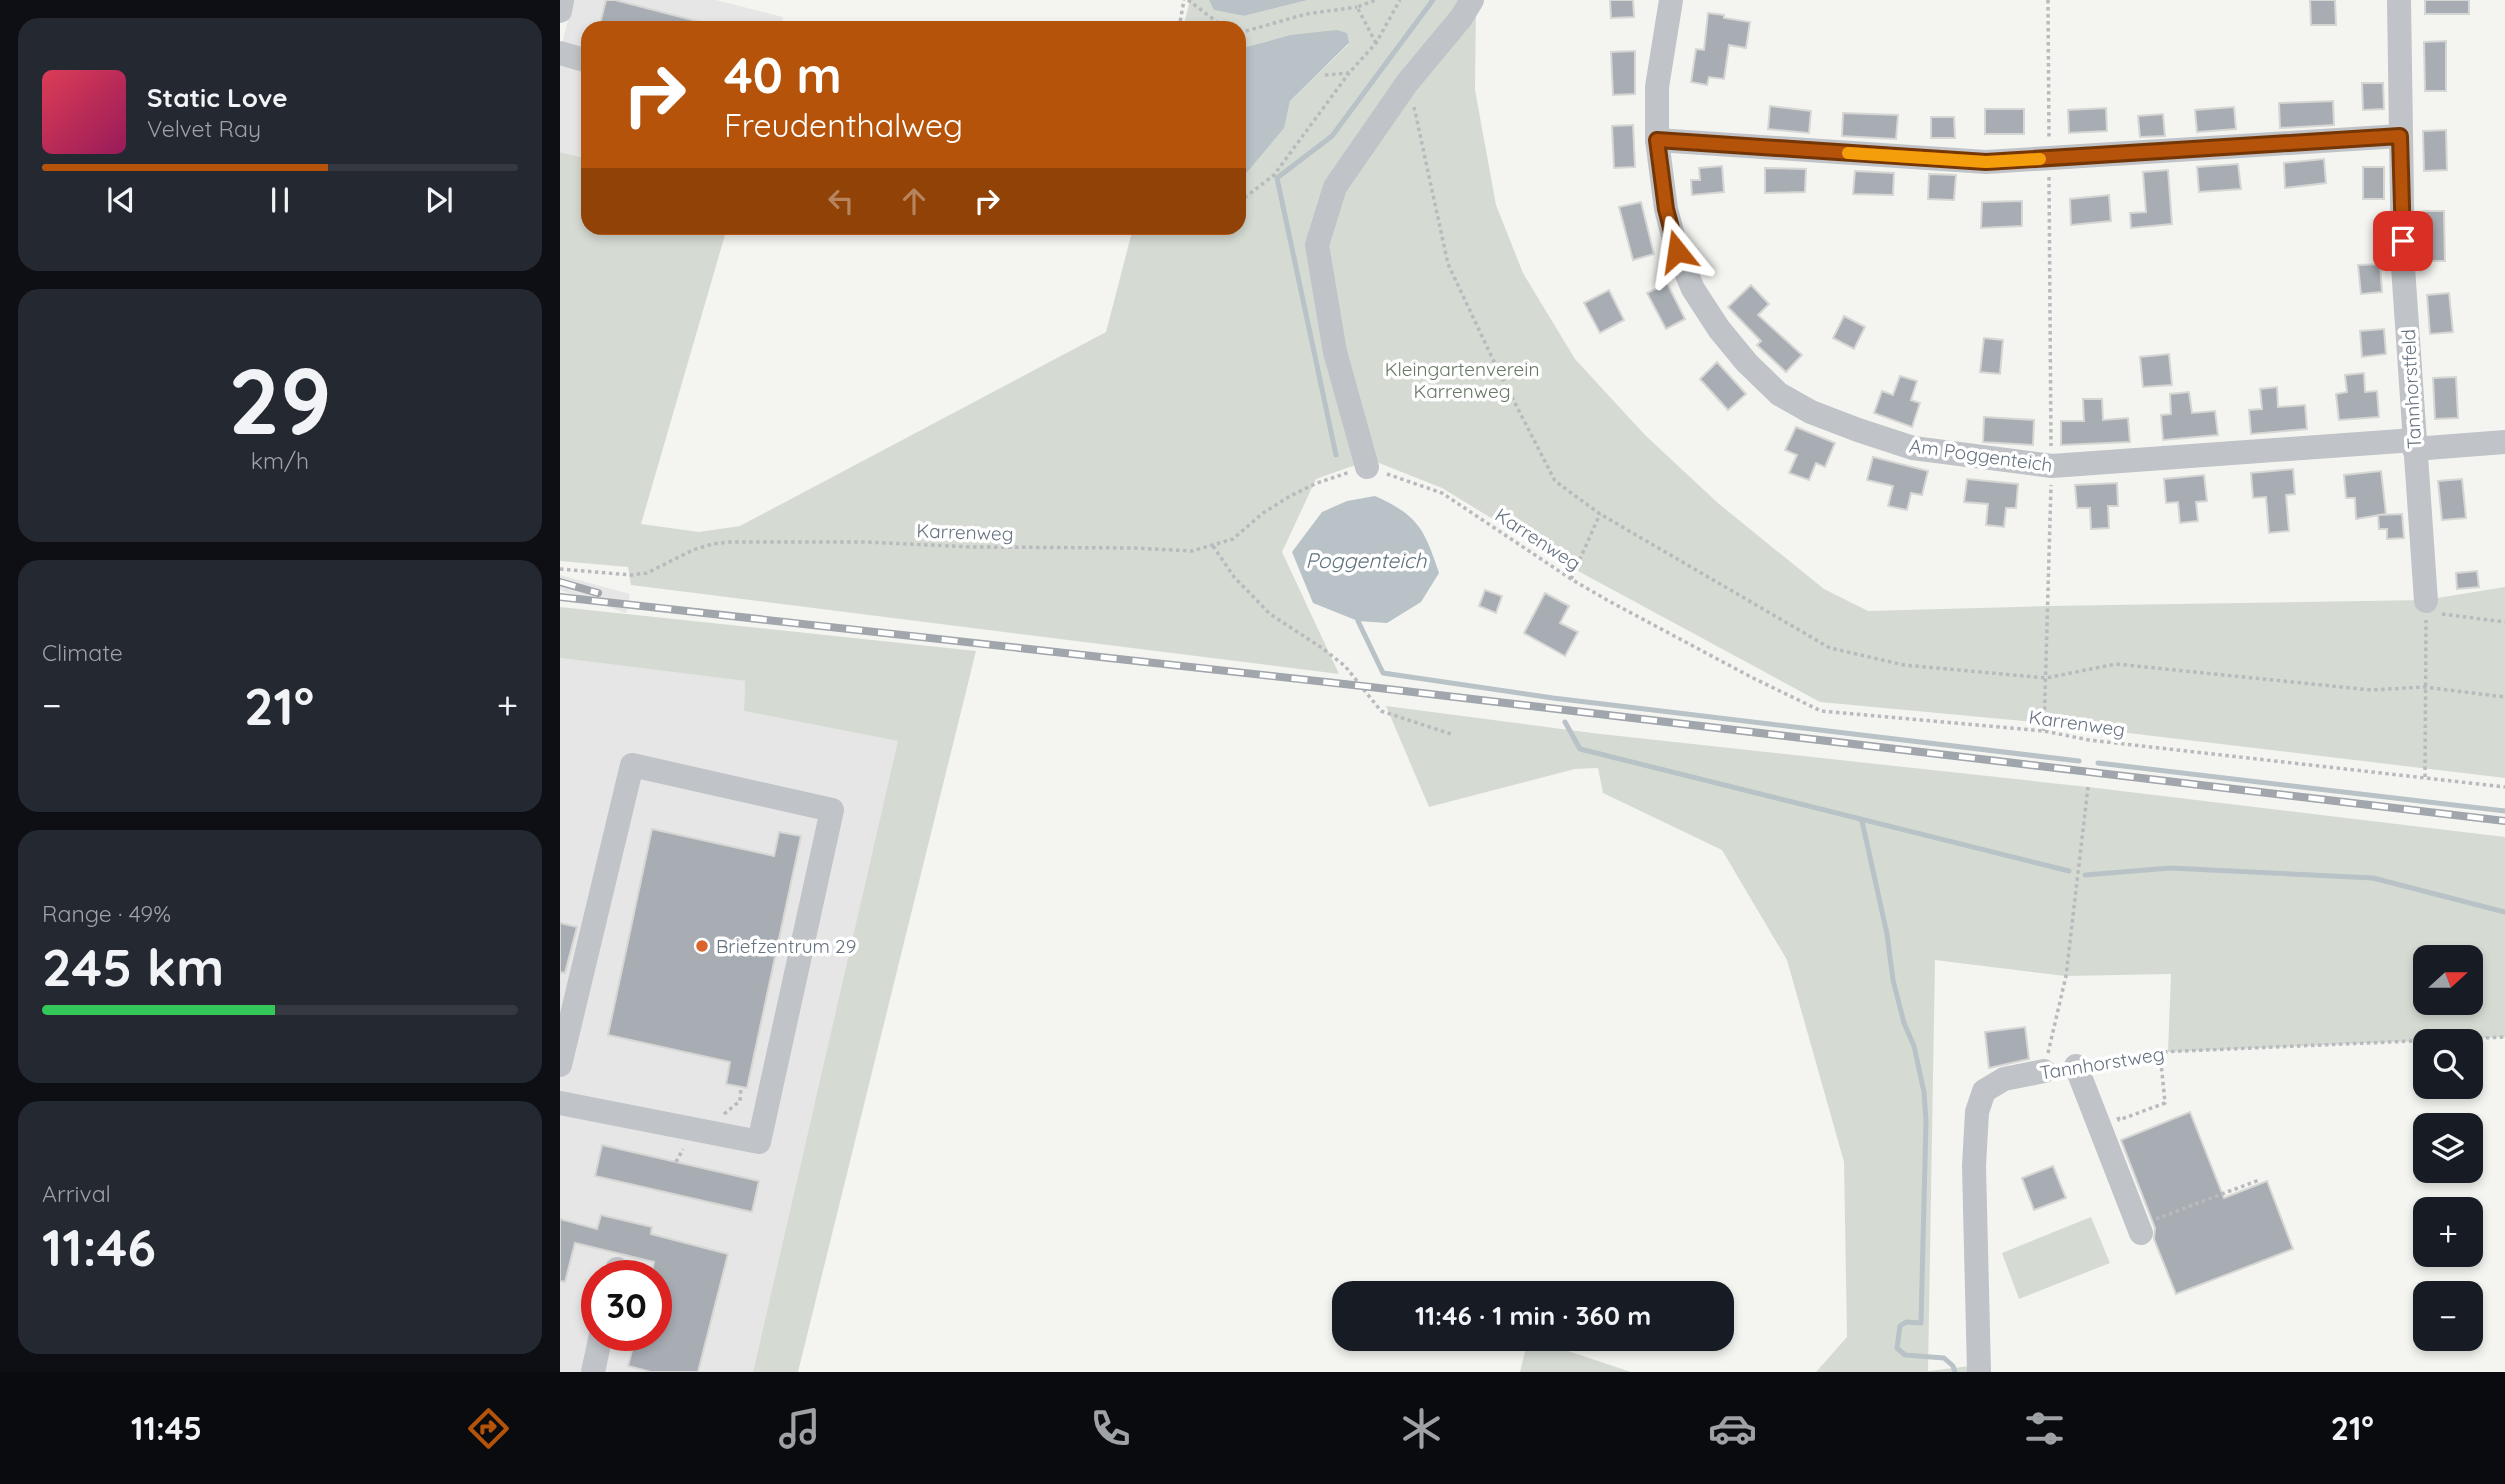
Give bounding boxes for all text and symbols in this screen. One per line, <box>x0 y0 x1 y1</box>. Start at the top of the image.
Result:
text: 40 m <box>724 44 842 105</box>
icon: right <box>609 49 700 140</box>
text: Static Love <box>147 81 288 114</box>
text: Freudenthalweg <box>724 105 963 145</box>
text: Velvet Ray <box>147 114 261 143</box>
icon: previous <box>102 181 140 219</box>
icon: pause <box>261 181 299 219</box>
icon: next <box>420 181 458 219</box>
icon: left <box>822 182 860 220</box>
icon: ahead <box>895 182 933 220</box>
icon: right <box>968 182 1006 220</box>
pin <box>2373 211 2433 271</box>
position arrow <box>1640 214 1714 288</box>
icon: arrive <box>2384 222 2422 260</box>
street label: Tannhorstfeld <box>2396 328 2426 450</box>
text: 29 <box>228 343 332 457</box>
park label: Kleingartenverein Karrenweg <box>1385 357 1539 403</box>
street label: Am Poggenteich <box>1908 433 2054 477</box>
text: km/h <box>251 446 309 475</box>
street label: Karrenweg <box>1491 503 1585 575</box>
street label: Karrenweg <box>916 518 1014 546</box>
water label: Poggenteich <box>1306 547 1428 573</box>
text: Climate <box>42 638 123 667</box>
text: 21° <box>244 673 314 738</box>
text: − <box>42 681 62 729</box>
text: + <box>497 681 518 729</box>
street label: Karrenweg <box>2027 704 2127 742</box>
text: Range · 49% <box>42 899 171 928</box>
text: 245 km <box>42 934 224 999</box>
place label: Briefzentrum 29 <box>716 934 856 958</box>
marker: Briefzentrum 29 <box>694 938 710 954</box>
north arrow <box>2413 945 2483 1015</box>
map controls <box>2413 945 2483 1351</box>
button: search <box>2413 1029 2483 1099</box>
street label: Tannhorstweg <box>2038 1041 2166 1085</box>
button: layers <box>2413 1113 2483 1183</box>
text: Arrival <box>42 1179 111 1208</box>
button: + <box>2413 1197 2483 1267</box>
text: 11:46 <box>42 1214 156 1279</box>
speed limit sign: 30 <box>581 1260 672 1351</box>
button: − <box>2413 1281 2483 1351</box>
text: 11:46 · 1 min · 360 m <box>1415 1299 1651 1332</box>
icon: directions <box>464 1404 513 1453</box>
icon: music <box>775 1404 824 1453</box>
icon: phone <box>1086 1404 1135 1453</box>
icon: climate <box>1397 1404 1446 1453</box>
icon: car <box>1708 1404 1757 1453</box>
icon: filters <box>2020 1404 2069 1453</box>
text: 11:45 <box>131 1408 202 1448</box>
text: 21° <box>2331 1408 2374 1448</box>

